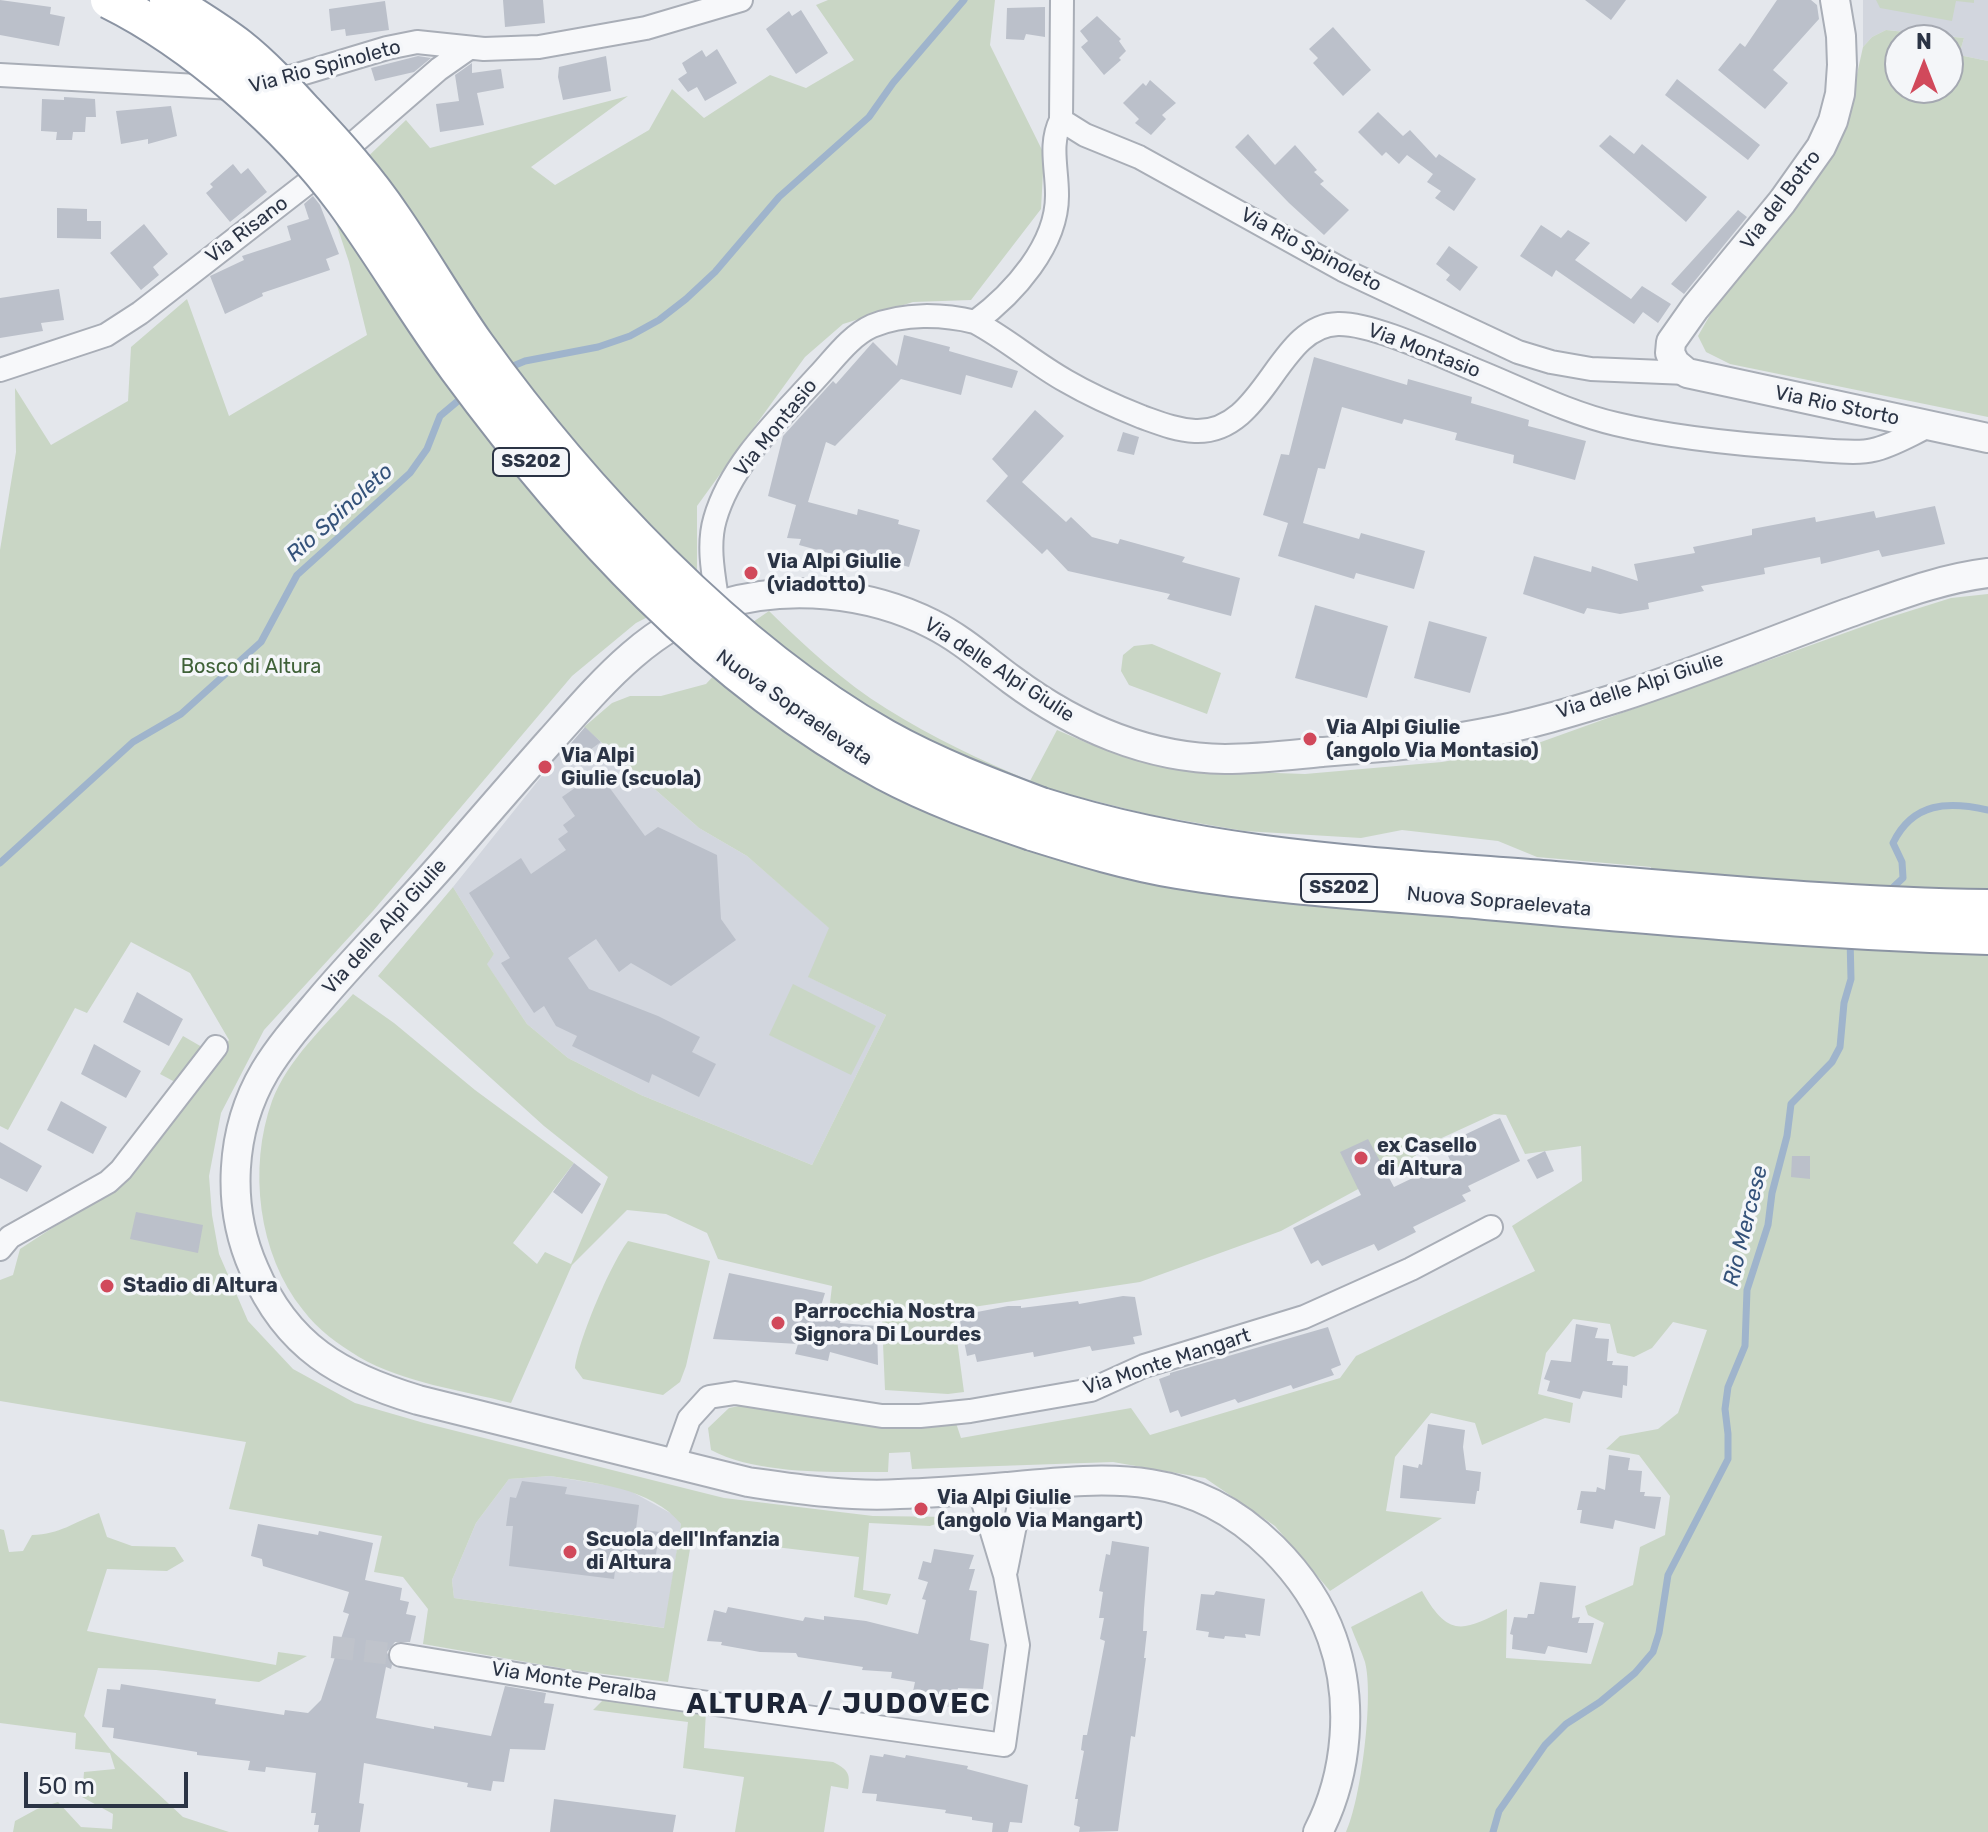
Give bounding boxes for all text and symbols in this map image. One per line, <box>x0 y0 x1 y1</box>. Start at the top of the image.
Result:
north arrow <box>1884 24 1964 104</box>
text: N <box>1916 28 1932 55</box>
street label: Via Rio Spinoleto <box>246 35 404 99</box>
street label: Via del Botro <box>1736 146 1826 254</box>
street label: Via Risano <box>201 191 293 269</box>
street label: Via Rio Spinoleto <box>1236 203 1386 297</box>
street label: Via Montasio <box>1364 319 1484 383</box>
street label: Via Montasio <box>729 374 823 482</box>
street label: Via Rio Storto <box>1773 381 1901 431</box>
road number: SS202 <box>493 448 569 476</box>
water label: Rio Spinoleto <box>281 458 399 568</box>
place label: Via Alpi Giulie (viadotto) <box>767 550 901 597</box>
marker: Via Alpi Giulie (viadotto) <box>742 564 760 582</box>
street label: Via delle Alpi Giulie <box>919 613 1079 727</box>
street label: Nuova Sopraelevata <box>711 645 877 771</box>
street label: Via delle Alpi Giulie <box>1554 648 1726 724</box>
park label: Bosco di Altura <box>181 655 321 679</box>
place label: Via Alpi Giulie (angolo Via Montasio) <box>1326 716 1539 763</box>
marker: Via Alpi Giulie (angolo Via Montasio) <box>1301 730 1319 748</box>
place label: Via Alpi Giulie (scuola) <box>561 744 701 791</box>
marker: Via Alpi Giulie (scuola) <box>536 758 554 776</box>
street label: Via delle Alpi Giulie <box>318 854 452 1000</box>
road number: SS202 <box>1301 874 1377 902</box>
street label: Nuova Sopraelevata <box>1406 882 1592 922</box>
place label: ex Casello di Altura <box>1377 1134 1477 1181</box>
marker: ex Casello di Altura <box>1352 1149 1370 1167</box>
water label: Rio Mercese <box>1718 1163 1774 1289</box>
place label: Stadio di Altura <box>123 1274 278 1298</box>
marker: Stadio di Altura <box>98 1277 116 1295</box>
place label: Parrocchia Nostra Signora Di Lourdes <box>794 1300 981 1347</box>
marker: Parrocchia Nostra Signora Di Lourdes <box>769 1314 787 1332</box>
street label: Via Monte Mangart <box>1080 1324 1254 1400</box>
place label: Via Alpi Giulie (angolo Via Mangart) <box>937 1486 1143 1533</box>
marker: Via Alpi Giulie (angolo Via Mangart) <box>912 1500 930 1518</box>
place label: Scuola dell'Infanzia di Altura <box>586 1528 780 1575</box>
marker: Scuola dell'Infanzia di Altura <box>561 1543 579 1561</box>
street label: Via Monte Peralba <box>490 1657 658 1707</box>
district label: ALTURA / JUDOVEC <box>686 1688 992 1722</box>
scale bar <box>28 1756 192 1806</box>
text: 50 m <box>38 1772 95 1800</box>

